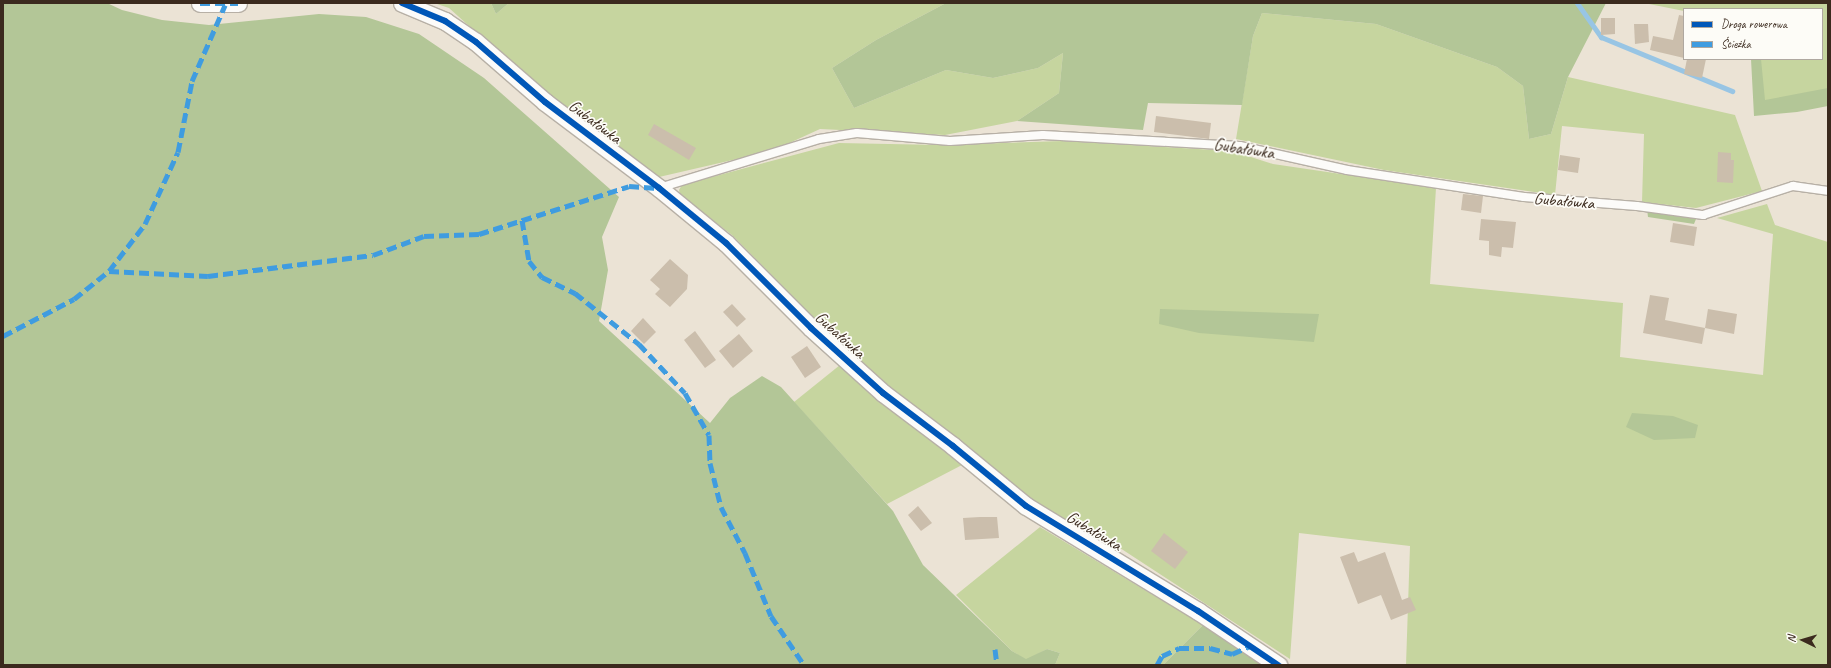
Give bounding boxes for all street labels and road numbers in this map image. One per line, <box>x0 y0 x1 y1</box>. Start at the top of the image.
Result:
street label: Gubałówka <box>565 96 625 148</box>
street label: Gubałówka <box>1212 134 1276 164</box>
street label: Gubałówka <box>1533 188 1595 214</box>
street label: Gubałówka <box>811 307 869 363</box>
street label: Gubałówka <box>1063 507 1125 555</box>

